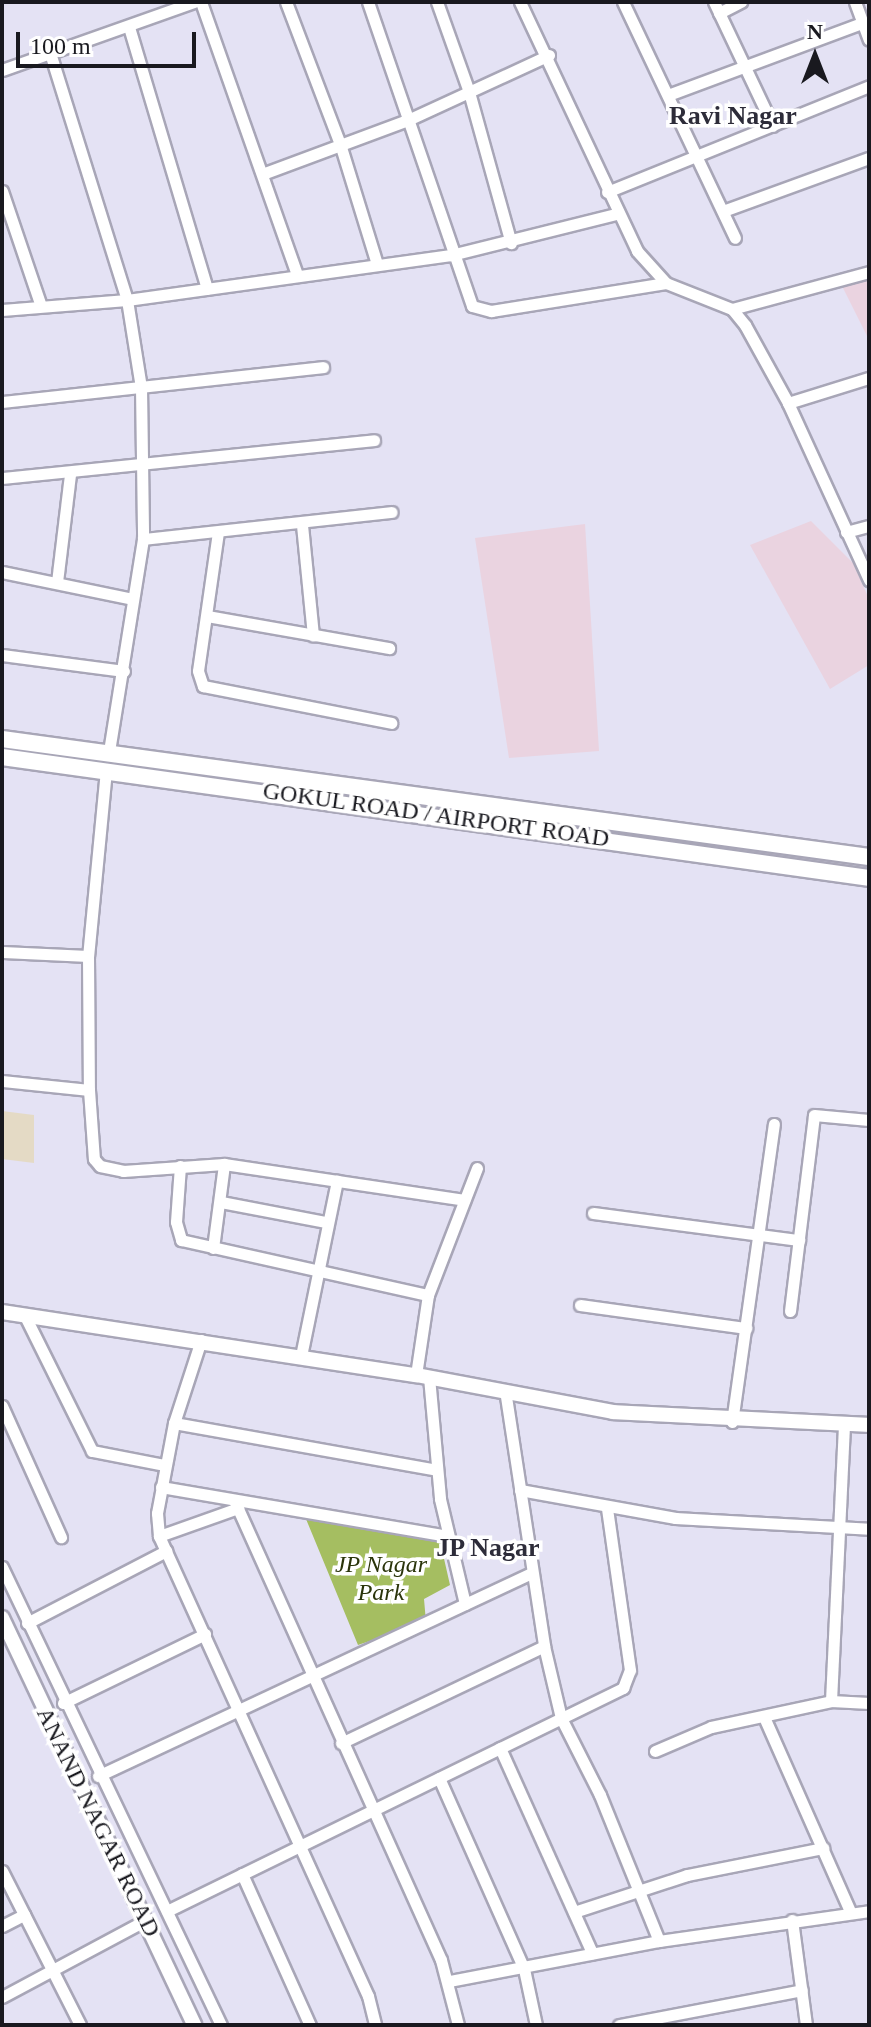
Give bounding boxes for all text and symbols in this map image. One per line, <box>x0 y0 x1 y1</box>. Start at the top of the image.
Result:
scale bar <box>20 16 200 66</box>
north arrow <box>775 16 855 96</box>
text: N <box>807 19 823 44</box>
text: 100 m <box>30 33 91 59</box>
district label: Ravi Nagar <box>669 100 797 132</box>
street label: GOKUL ROAD / AIRPORT ROAD <box>260 776 612 854</box>
district label: JP Nagar <box>436 1532 540 1564</box>
park label: JP Nagar Park <box>335 1551 427 1607</box>
street label: ANAND NAGAR ROAD <box>30 1702 166 1942</box>

